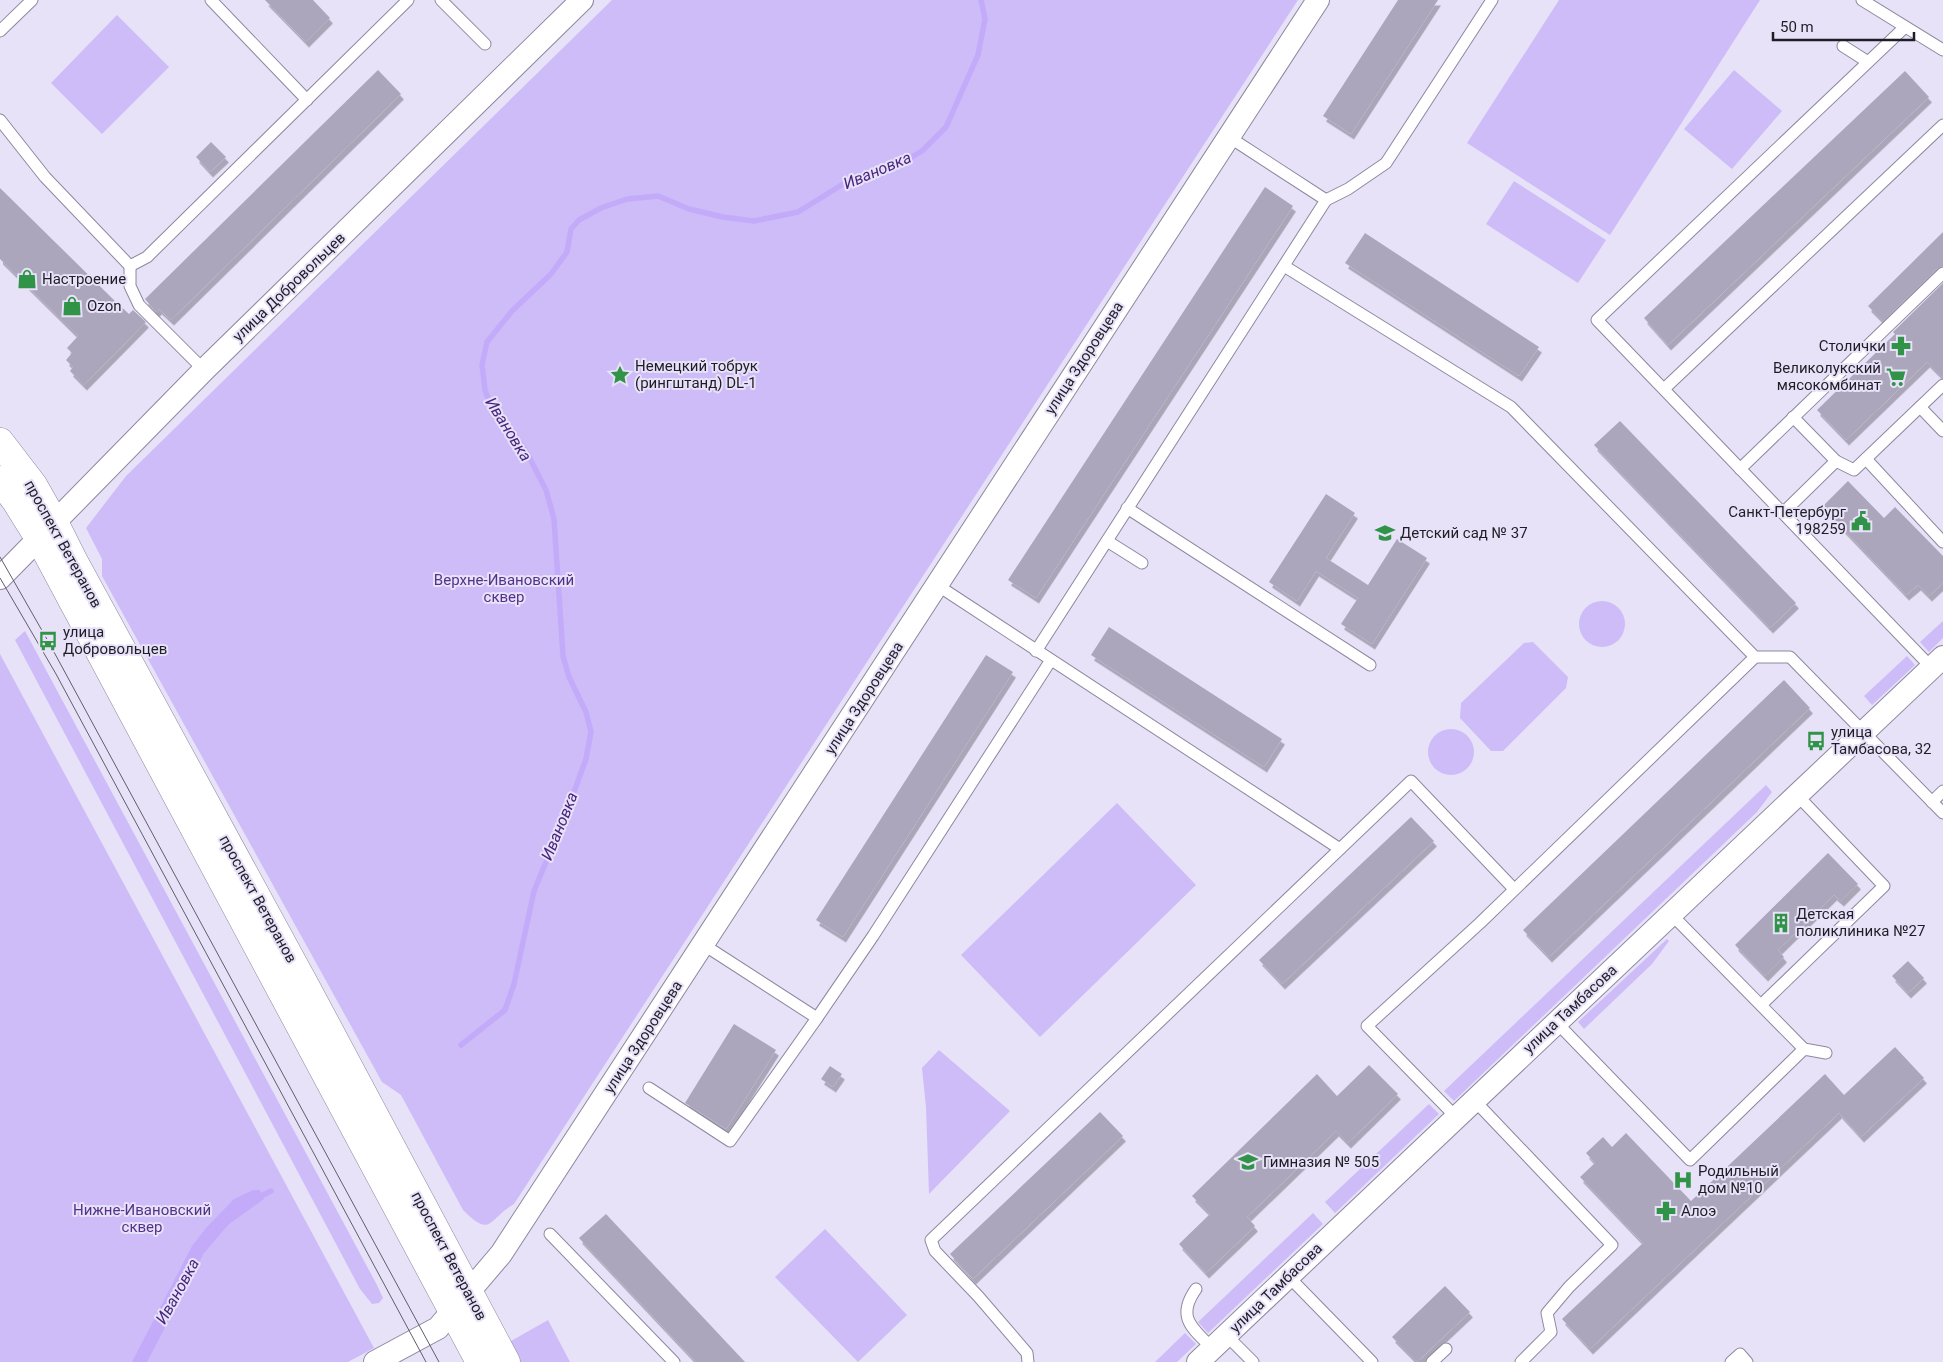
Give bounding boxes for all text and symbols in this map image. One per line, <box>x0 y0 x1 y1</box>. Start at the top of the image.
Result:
scale bar <box>1773 10 1914 42</box>
text: 50 m <box>1780 18 1814 36</box>
water label: Ивановка <box>840 148 914 193</box>
street label: улица Добровольцев <box>229 229 349 345</box>
shop icon: Настроение <box>16 268 38 290</box>
place label: Настроение <box>42 270 126 288</box>
shop icon: Ozon <box>61 295 83 317</box>
place label: Ozon <box>87 297 121 315</box>
street label: улица Здоровцева <box>1041 298 1127 418</box>
pharmacy icon: Столички <box>1890 335 1912 357</box>
place label: Столички <box>1819 337 1886 355</box>
place label: Немецкий тобрук (рингштанд) DL-1 <box>635 357 758 392</box>
place label: Великолукский мясокомбинат <box>1773 359 1881 394</box>
place icon: Немецкий тобрук (рингштанд) DL-1 <box>609 364 631 386</box>
supermarket icon: Великолукский мясокомбинат <box>1885 366 1907 388</box>
water label: Ивановка <box>481 394 536 465</box>
street label: проспект Ветеранов <box>20 477 106 611</box>
place label: Санкт-Петербург 198259 <box>1728 503 1847 538</box>
public building icon: Санкт-Петербург 198259 <box>1850 510 1872 532</box>
school or university icon: Детский сад № 37 <box>1374 522 1396 544</box>
place label: Детский сад № 37 <box>1400 524 1528 542</box>
park label: Верхне-Ивановский сквер <box>434 571 574 606</box>
place label: улица Добровольцев <box>63 623 167 658</box>
bus stop icon: улица Добровольцев <box>37 630 59 652</box>
street label: улица Здоровцева <box>821 638 907 758</box>
place label: улица Тамбасова, 32 <box>1831 723 1932 758</box>
bus stop icon: улица Тамбасова, 32 <box>1805 730 1827 752</box>
water label: Ивановка <box>537 789 582 863</box>
street label: проспект Ветеранов <box>215 832 301 966</box>
place label: Детская поликлиника №27 <box>1796 905 1925 940</box>
building icon: Детская поликлиника №27 <box>1770 912 1792 934</box>
street label: улица Тамбасова <box>1519 961 1621 1057</box>
street label: улица Здоровцева <box>600 977 686 1097</box>
school or university icon: Гимназия № 505 <box>1237 1151 1259 1173</box>
place label: Гимназия № 505 <box>1263 1153 1379 1171</box>
place label: Родильный дом №10 <box>1698 1162 1779 1197</box>
hospital icon: Родильный дом №10 <box>1672 1169 1694 1191</box>
street label: проспект Ветеранов <box>407 1189 491 1323</box>
pharmacy icon: Алоэ <box>1655 1200 1677 1222</box>
park label: Нижне-Ивановский сквер <box>73 1201 211 1236</box>
place label: Алоэ <box>1681 1202 1716 1220</box>
street label: улица Тамбасова <box>1226 1239 1326 1337</box>
water label: Ивановка <box>152 1255 203 1327</box>

